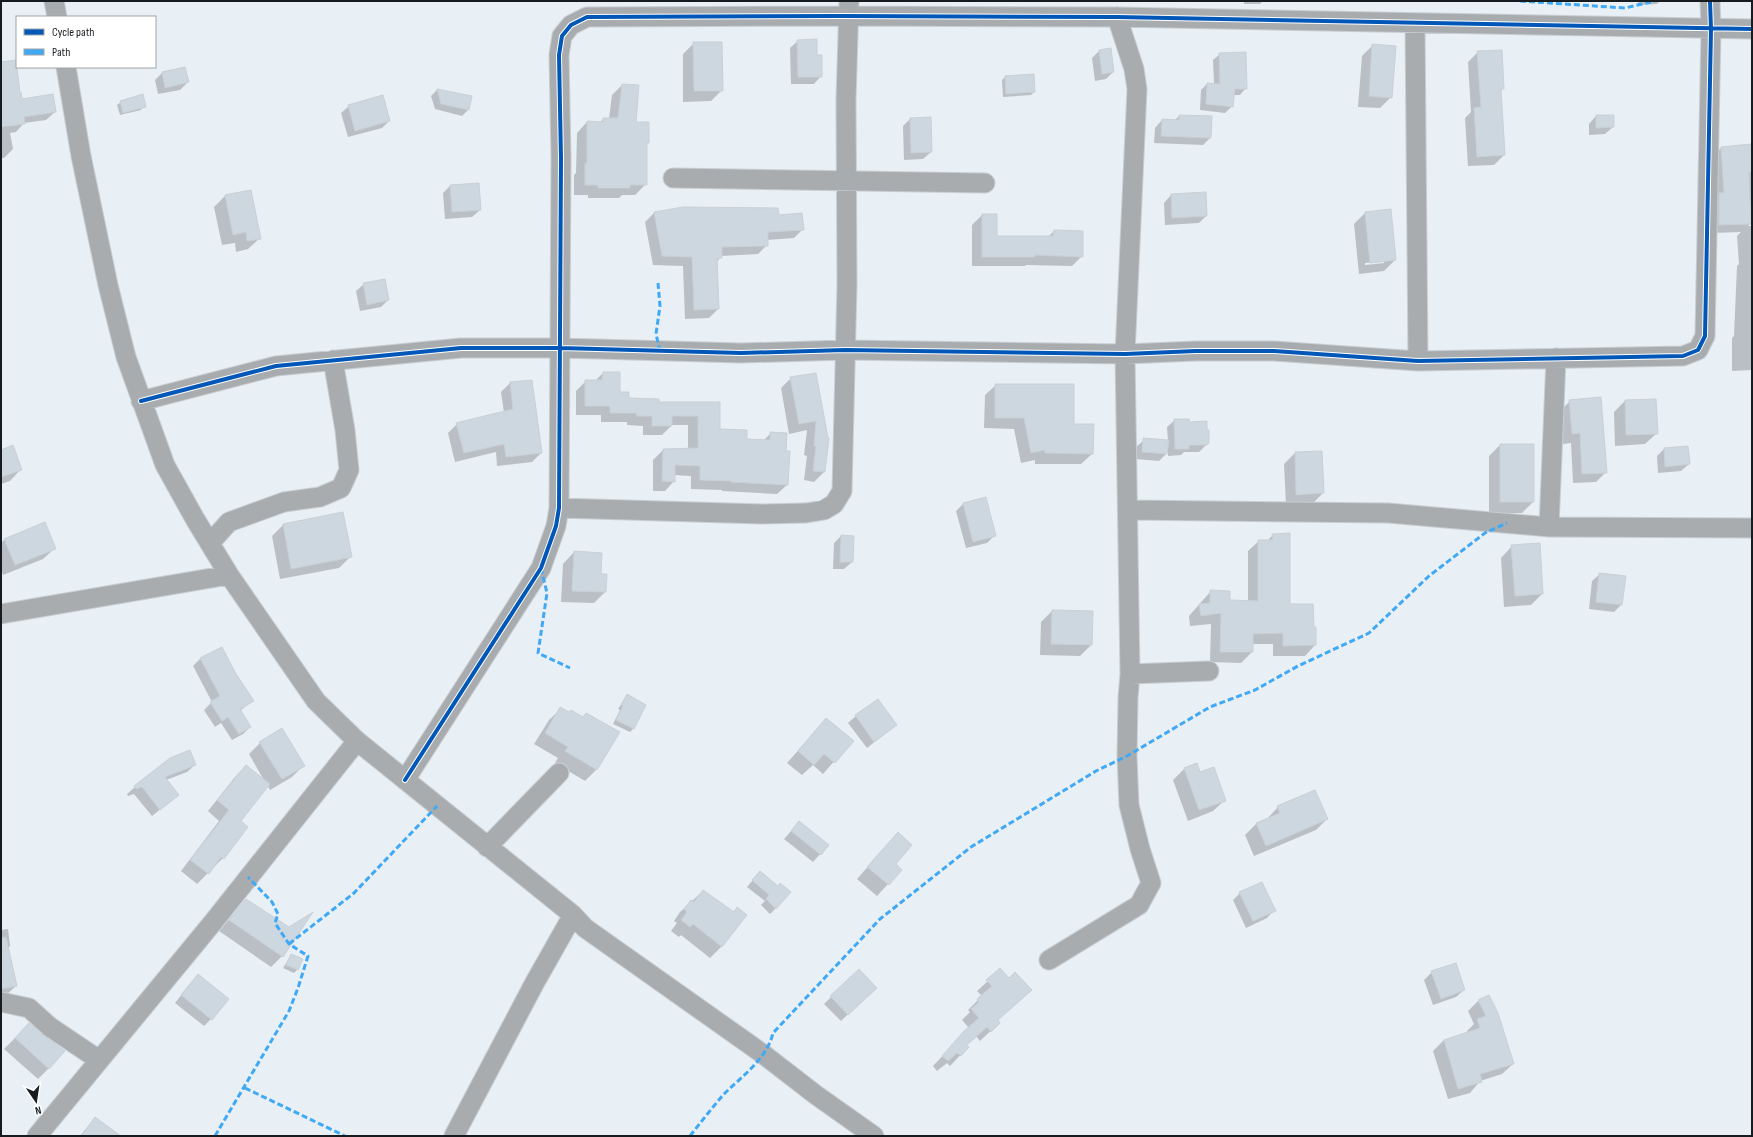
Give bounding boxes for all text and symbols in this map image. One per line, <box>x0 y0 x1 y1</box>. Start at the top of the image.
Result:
legend <box>16 16 156 68</box>
text: Cycle path <box>52 25 94 40</box>
text: Path <box>52 45 70 60</box>
north arrow <box>16 1081 56 1121</box>
text: N <box>34 1103 42 1117</box>

